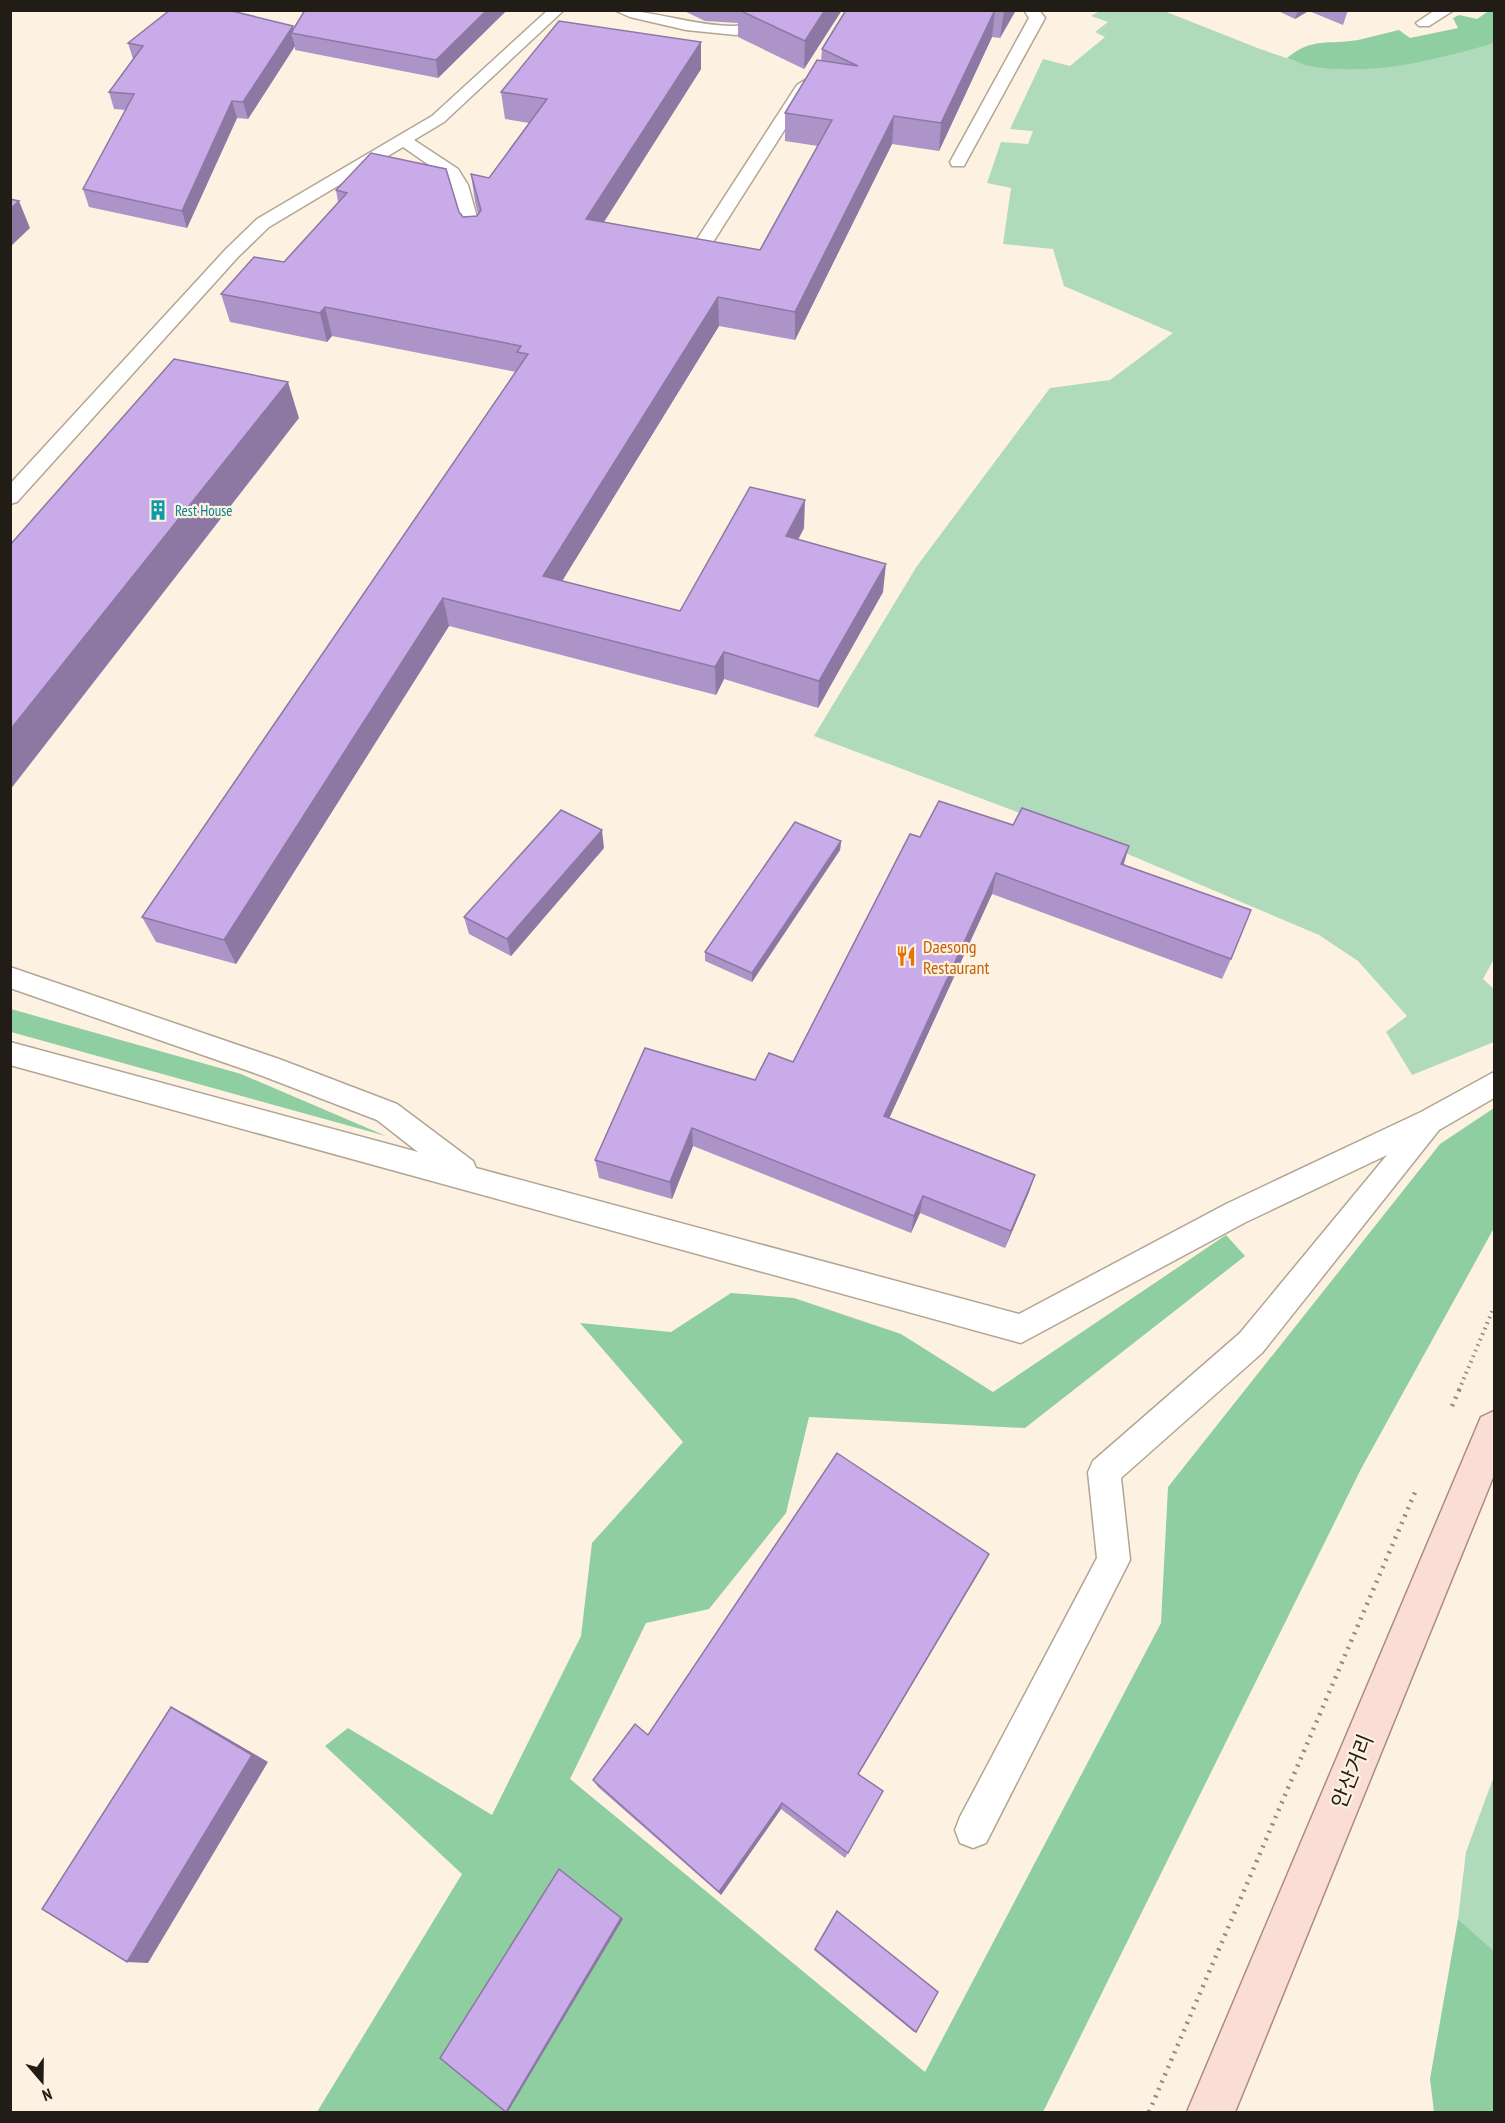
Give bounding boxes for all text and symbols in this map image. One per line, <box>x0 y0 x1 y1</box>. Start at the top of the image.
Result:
building icon: Rest House <box>146 498 170 522</box>
place label: Rest House <box>175 501 232 520</box>
place label: Daesong Restaurant <box>923 935 989 979</box>
restaurant icon: Daesong Restaurant <box>894 944 918 968</box>
street label: 안산거리 <box>1325 1730 1379 1812</box>
north arrow <box>12 2051 72 2111</box>
text: N <box>40 2084 55 2106</box>

